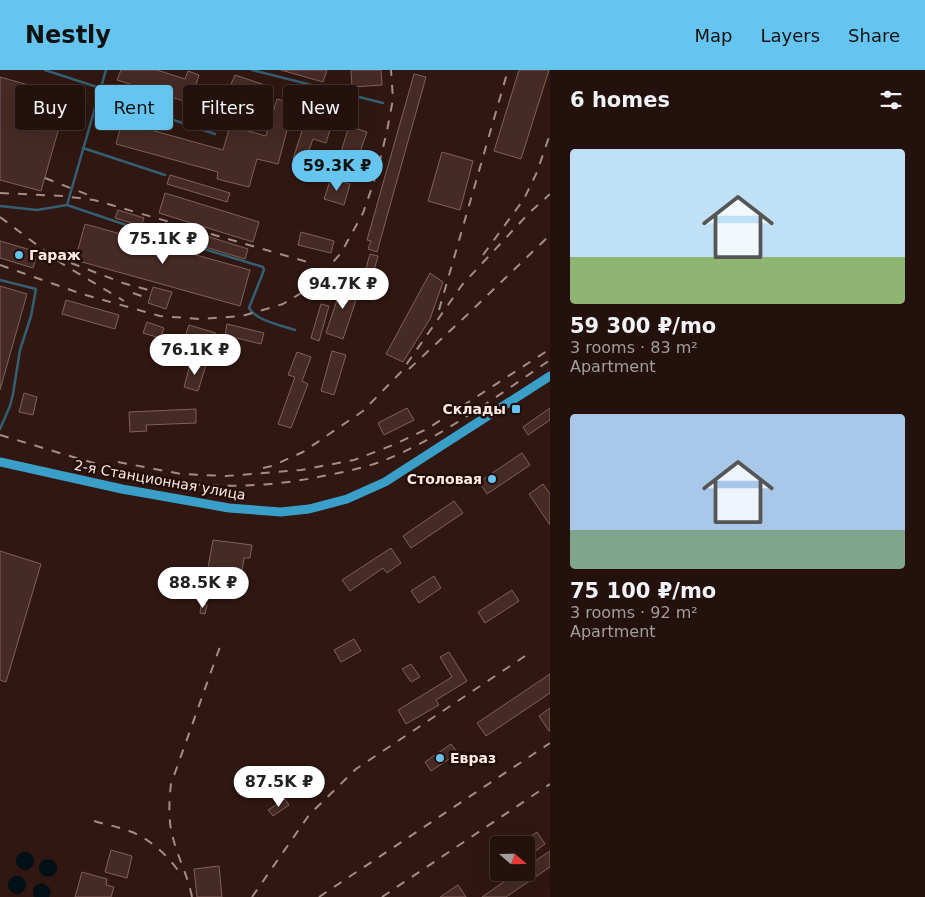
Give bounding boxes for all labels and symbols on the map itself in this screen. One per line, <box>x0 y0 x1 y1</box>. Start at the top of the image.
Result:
pin: 59.3K ₽ <box>291 150 383 192</box>
pin: 75.1K ₽ <box>117 222 209 265</box>
place label: Гараж <box>29 247 81 263</box>
marker: Гараж <box>13 249 25 261</box>
pin: 94.7K ₽ <box>297 268 389 310</box>
pin: 76.1K ₽ <box>149 334 241 376</box>
place label: Склады <box>443 401 506 417</box>
marker: Склады <box>510 403 522 415</box>
street label: 2-я Станционная улица <box>73 457 247 503</box>
place label: Столовая <box>407 471 482 487</box>
marker: Столовая <box>486 473 498 485</box>
pin: 88.5K ₽ <box>157 566 249 609</box>
place label: Евраз <box>450 750 496 766</box>
marker: Евраз <box>434 752 446 764</box>
pin: 87.5K ₽ <box>233 766 325 808</box>
north arrow <box>490 836 535 881</box>

